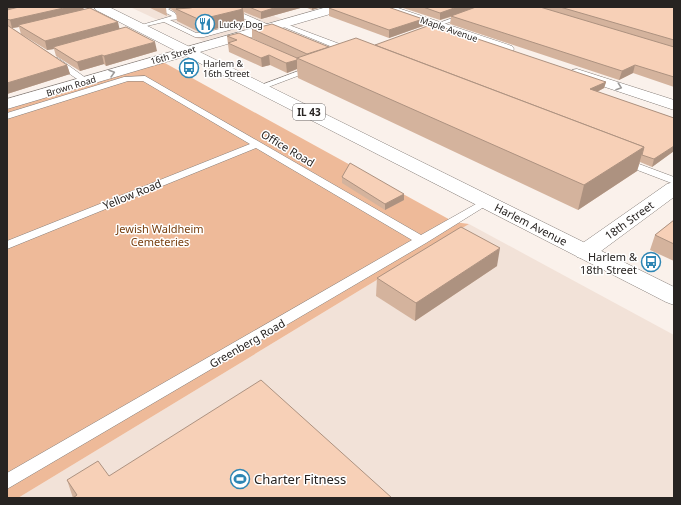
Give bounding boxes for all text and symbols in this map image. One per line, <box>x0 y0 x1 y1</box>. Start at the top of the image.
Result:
restaurant icon: Lucky Dog <box>194 13 216 35</box>
street label: Maple Avenue <box>418 13 480 45</box>
place label: Lucky Dog <box>219 18 263 31</box>
street label: 16th Street <box>149 42 198 68</box>
bus stop icon: Harlem & 16th Street <box>178 57 200 79</box>
place label: Harlem & 16th Street <box>203 57 250 80</box>
one-way arrow <box>108 69 115 78</box>
street label: Brown Road <box>45 72 97 100</box>
one-way arrow <box>615 82 622 90</box>
road number: IL 43 <box>293 104 325 120</box>
street label: Office Road <box>259 126 317 170</box>
street label: Yellow Road <box>100 175 164 213</box>
street label: 18th Street <box>602 197 656 243</box>
street label: Harlem Avenue <box>492 199 570 249</box>
park label: Jewish Waldheim Cemeteries <box>115 221 204 249</box>
place label: Harlem & 18th Street <box>580 249 638 277</box>
bus stop icon: Harlem & 18th Street <box>640 251 662 273</box>
street label: Greenberg Road <box>206 315 288 371</box>
sports icon: Charter Fitness <box>229 468 251 490</box>
place label: Charter Fitness <box>254 470 346 488</box>

